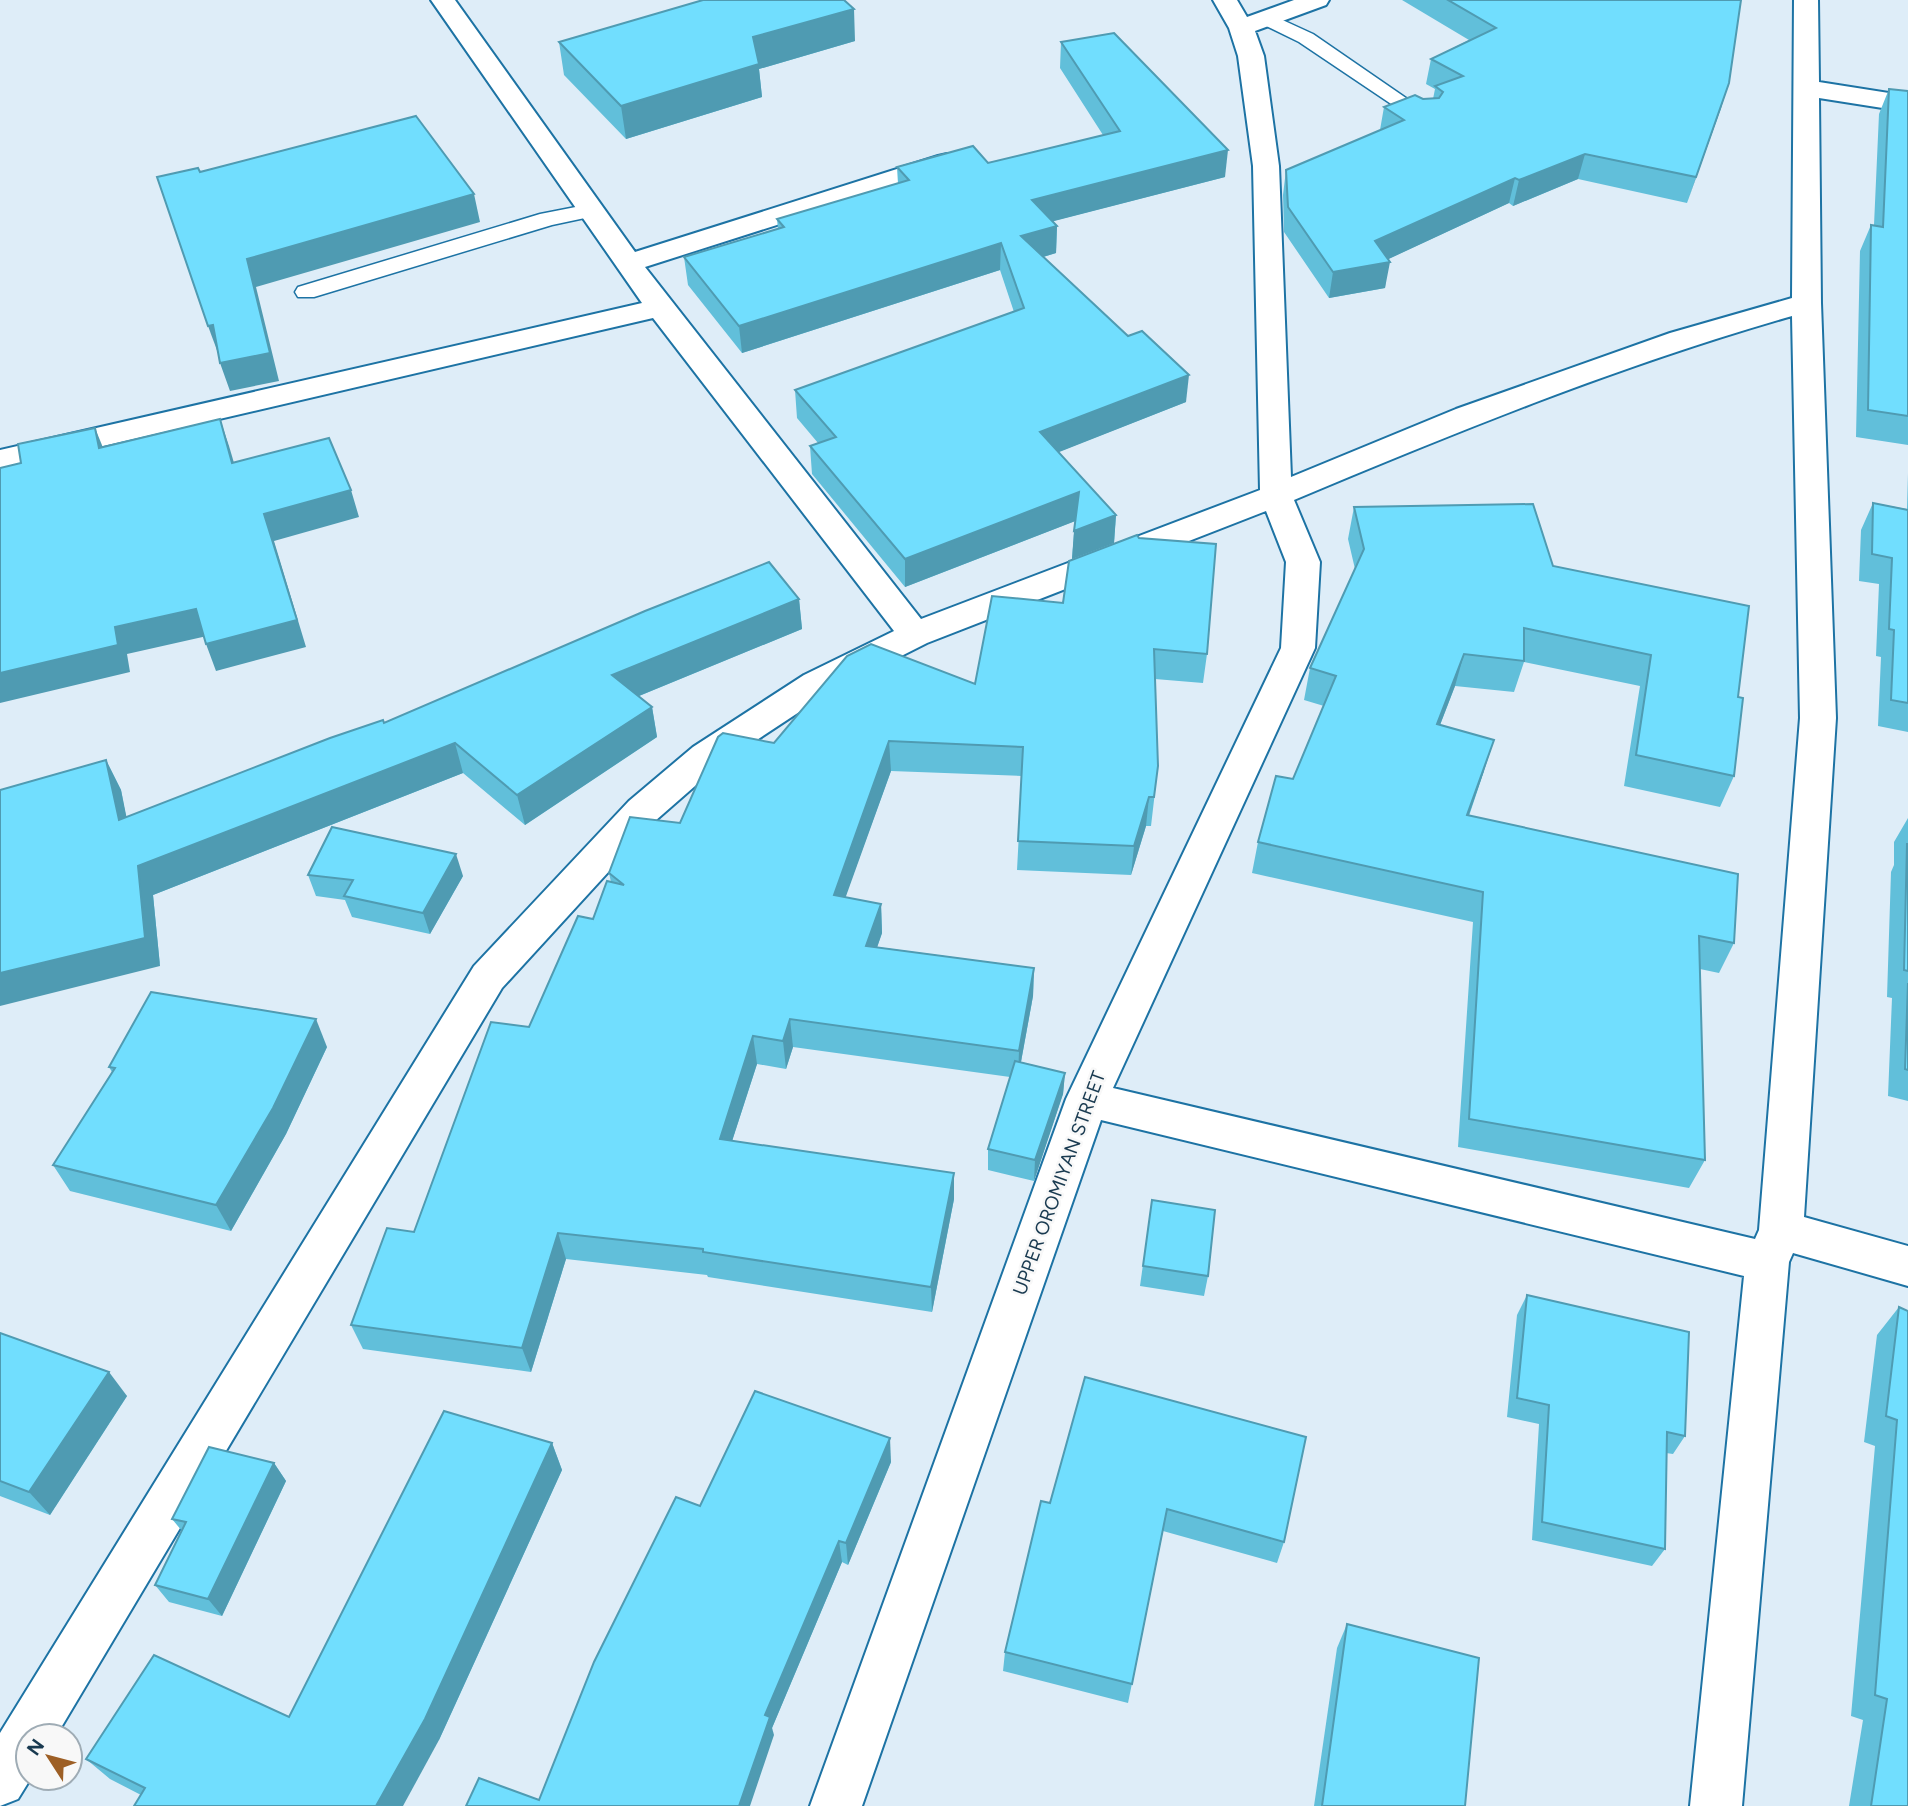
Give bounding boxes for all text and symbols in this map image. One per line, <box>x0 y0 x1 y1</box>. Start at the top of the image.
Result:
street label: UPPER OROMIYAN STREET <box>1008 1067 1110 1298</box>
north arrow <box>14 1722 84 1792</box>
text: N <box>22 1735 49 1760</box>

